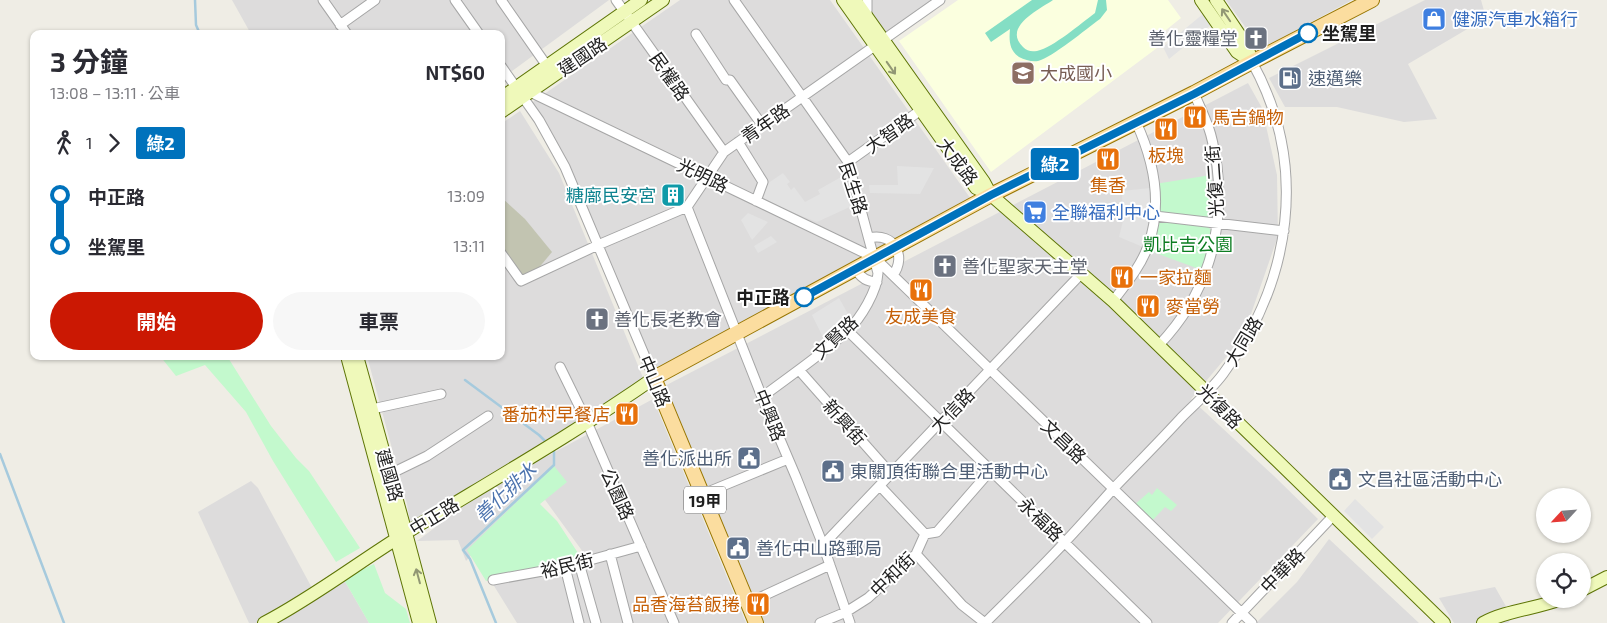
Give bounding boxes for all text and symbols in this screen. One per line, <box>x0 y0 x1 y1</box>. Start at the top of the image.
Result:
shop icon: 健源汽車水箱行 <box>1421 6 1447 32</box>
one-way arrow <box>1221 8 1232 22</box>
place label: 健源汽車水箱行 <box>1452 8 1578 30</box>
place label: 坐駕里 <box>1322 22 1376 44</box>
marker: 坐駕里 <box>1298 23 1318 43</box>
church icon: 善化靈糧堂 <box>1243 25 1269 51</box>
place label: 善化靈糧堂 <box>1148 27 1238 49</box>
street label: 建國路 <box>553 32 611 80</box>
text: 3 分鐘 <box>50 44 128 78</box>
street label: 民權路 <box>646 48 694 104</box>
school or university icon: 大成國小 <box>1010 60 1036 86</box>
text: NT$60 <box>426 61 485 84</box>
one-way arrow <box>886 61 896 75</box>
place label: 大成國小 <box>1040 62 1112 84</box>
fuel station icon: 速邁樂 <box>1277 65 1303 91</box>
place label: 速邁樂 <box>1308 67 1362 89</box>
text: 13:08 – 13:11 · 公車 <box>50 83 180 102</box>
street label: 青年路 <box>737 99 793 147</box>
restaurant icon: 馬吉鍋物 <box>1182 104 1208 130</box>
place label: 馬吉鍋物 <box>1212 106 1284 128</box>
street label: 大智路 <box>861 109 917 157</box>
restaurant icon: 板塊 <box>1153 116 1179 142</box>
icon: walk <box>50 129 78 157</box>
icon: forward <box>100 129 128 157</box>
text: 綠2 <box>146 132 175 154</box>
text: 1 <box>86 133 92 152</box>
street label: 大成路 <box>933 133 983 189</box>
place label: 板塊 <box>1148 144 1184 166</box>
street label: 光復二街 <box>1201 144 1227 218</box>
restaurant icon: 集香 <box>1095 146 1121 172</box>
line badge: 綠2 <box>1032 148 1078 180</box>
street label: 光明路 <box>674 153 732 197</box>
text: 綠2 <box>1041 153 1069 175</box>
street label: 民生路 <box>835 159 873 217</box>
place label: 集香 <box>1090 174 1126 196</box>
building icon: 糖廍民安宮 <box>660 182 686 208</box>
place label: 糖廍民安宮 <box>566 184 656 206</box>
text: 中正路 <box>88 185 145 208</box>
text: 13:09 <box>447 186 485 205</box>
supermarket icon: 全聯福利中心 <box>1022 199 1048 225</box>
place label: 全聯福利中心 <box>1052 201 1160 223</box>
park label: 凱比吉公園 <box>1143 233 1233 255</box>
text: 坐駕里 <box>88 235 145 258</box>
text: 13:11 <box>453 236 485 255</box>
church icon: 善化聖家天主堂 <box>932 253 958 279</box>
place label: 善化聖家天主堂 <box>962 255 1088 277</box>
restaurant icon: 一家拉麵 <box>1109 264 1135 290</box>
place label: 一家拉麵 <box>1140 266 1212 288</box>
restaurant icon: 友成美食 <box>908 277 934 303</box>
place label: 中正路 <box>736 286 790 308</box>
marker: 中正路 <box>794 287 814 307</box>
button: 開始 <box>50 292 263 350</box>
button: 車票 <box>273 292 485 350</box>
restaurant icon: 麥當勞 <box>1135 293 1161 319</box>
place label: 麥當勞 <box>1166 295 1220 317</box>
place label: 友成美食 <box>885 305 957 327</box>
church icon: 善化長老教會 <box>584 306 610 332</box>
place label: 善化長老教會 <box>614 308 722 330</box>
street label: 文賢路 <box>808 311 862 363</box>
street label: 大同路 <box>1220 312 1266 370</box>
street label: 中山路 <box>634 352 676 410</box>
street label: 光復路 <box>1193 379 1247 433</box>
street label: 大信路 <box>925 383 979 437</box>
street label: 中興路 <box>750 386 790 444</box>
street label: 新興街 <box>819 395 871 449</box>
restaurant icon: 番茄村早餐店 <box>614 401 640 427</box>
place label: 番茄村早餐店 <box>502 403 610 425</box>
street label: 文昌路 <box>1037 414 1091 468</box>
public building icon: 善化派出所 <box>736 445 762 471</box>
street label: 建國路 <box>372 446 408 504</box>
place label: 善化派出所 <box>642 447 732 469</box>
water label: 善化排水 <box>469 457 541 526</box>
public building icon: 東關頂街聯合里活動中心 <box>820 458 846 484</box>
place label: 東關頂街聯合里活動中心 <box>850 460 1048 482</box>
street label: 公園路 <box>597 465 639 523</box>
public building icon: 文昌社區活動中心 <box>1327 466 1353 492</box>
place label: 文昌社區活動中心 <box>1358 468 1502 490</box>
road number: 19甲 <box>684 486 726 514</box>
north arrow <box>1536 488 1591 542</box>
map controls <box>1536 488 1591 608</box>
street label: 永福路 <box>1014 492 1068 546</box>
street label: 中正路 <box>405 493 463 539</box>
public building icon: 善化中山路郵局 <box>725 535 751 561</box>
place label: 善化中山路郵局 <box>756 537 882 559</box>
street label: 中華路 <box>1255 543 1309 597</box>
street label: 中和街 <box>865 547 919 601</box>
street label: 裕民街 <box>538 548 596 582</box>
button: locate <box>1536 553 1591 608</box>
one-way arrow <box>412 568 422 584</box>
restaurant icon: 品香海苔飯捲 <box>745 591 771 617</box>
place label: 品香海苔飯捲 <box>632 593 740 615</box>

